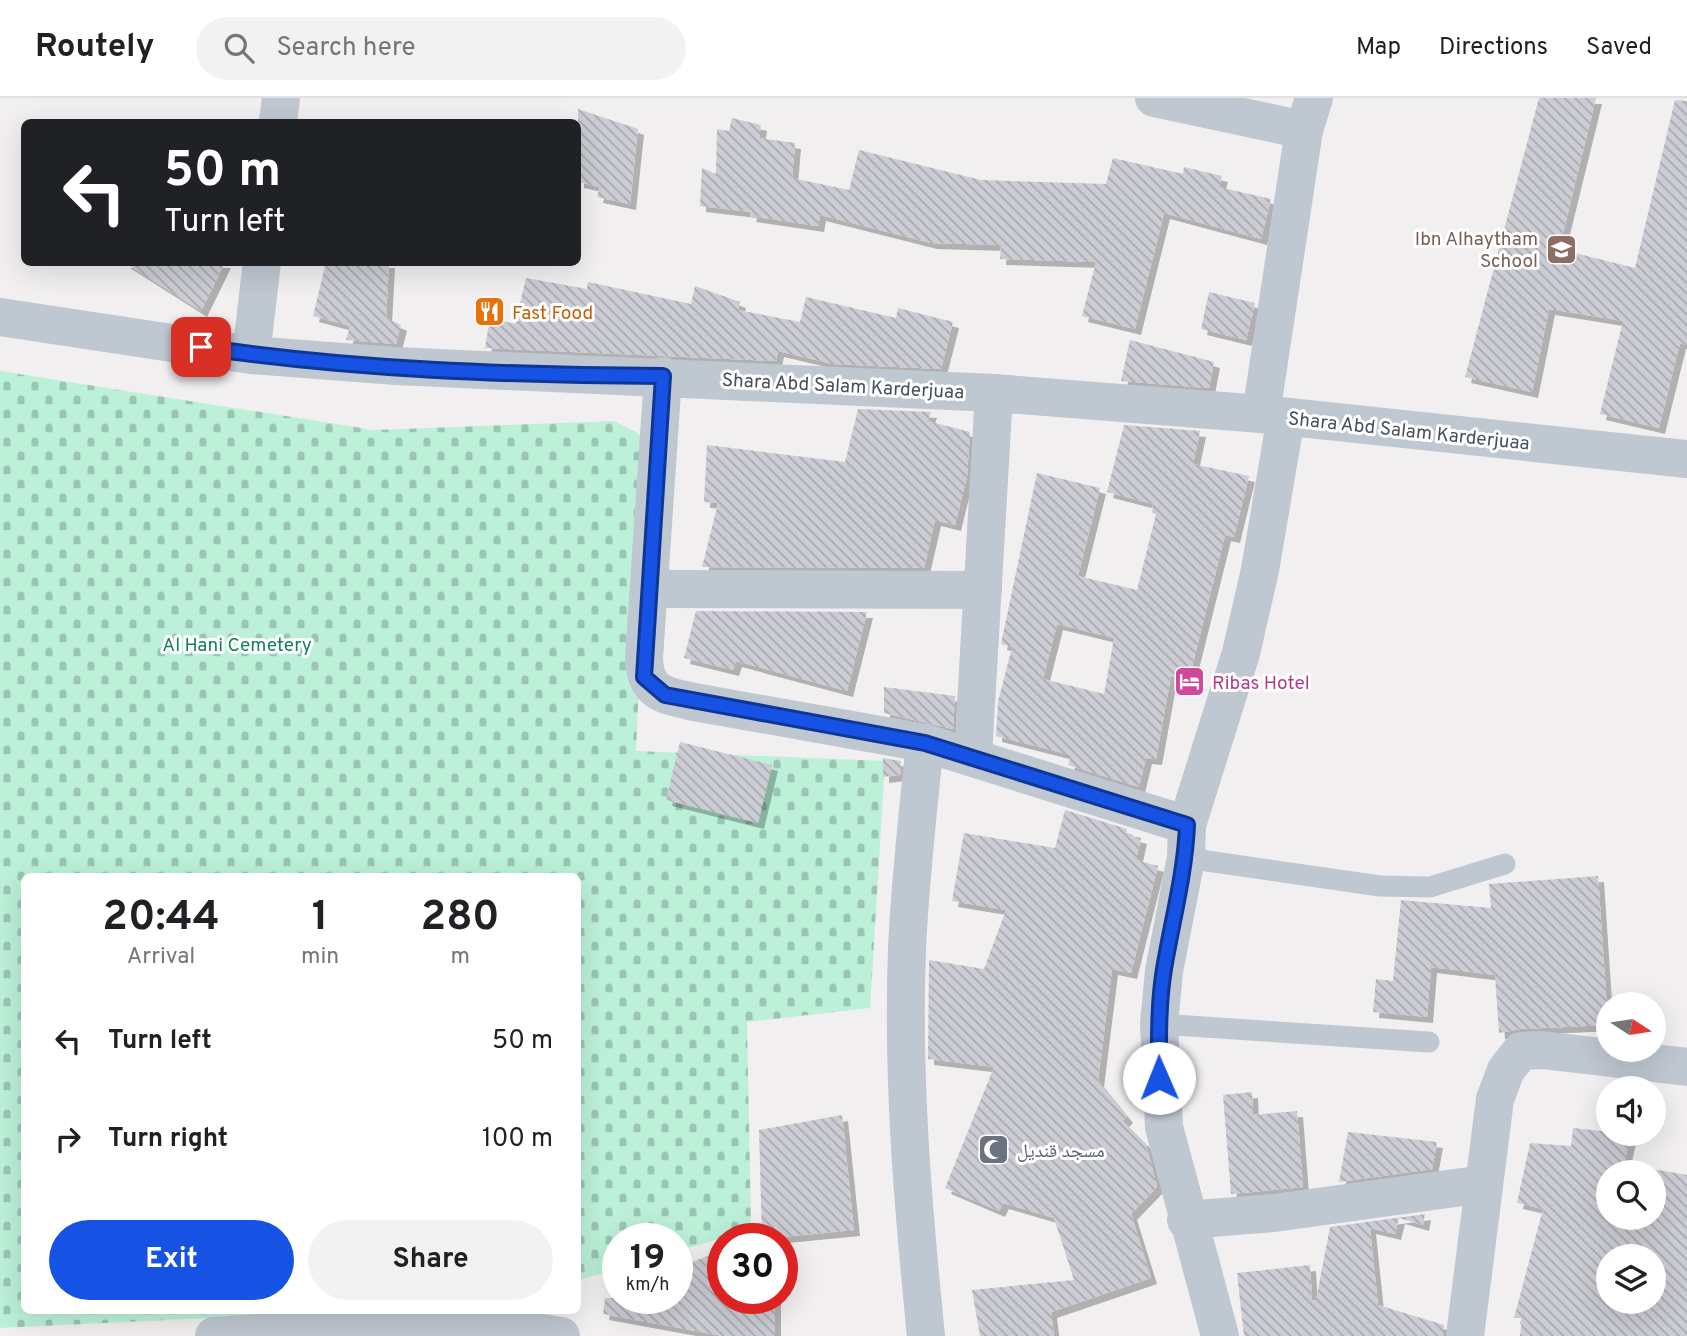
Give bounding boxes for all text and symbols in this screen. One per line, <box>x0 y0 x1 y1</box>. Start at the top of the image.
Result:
search box <box>196 17 686 80</box>
text: Routely <box>35 27 154 69</box>
icon: search <box>220 29 258 67</box>
text: Search here <box>276 32 415 65</box>
text: Map <box>1356 33 1401 63</box>
text: Directions <box>1439 33 1548 63</box>
text: Saved <box>1586 33 1652 63</box>
text: 50 m <box>164 142 281 204</box>
icon: left <box>49 147 140 238</box>
text: Turn left <box>164 203 285 243</box>
place label: Ibn Alhaytham School <box>1415 228 1538 274</box>
school or university icon: Ibn Alhaytham School <box>1544 232 1578 266</box>
restaurant icon: Fast Food <box>472 295 506 329</box>
place label: Fast Food <box>512 302 593 326</box>
pin <box>171 317 231 377</box>
icon: arrive <box>182 328 220 366</box>
street label: Shara Abd Salam Karderjuaa <box>721 369 965 405</box>
street label: Shara Abd Salam Karderjuaa <box>1287 407 1531 457</box>
park label: Al Hani Cemetery <box>162 634 312 658</box>
hotel icon: Ribas Hotel <box>1172 665 1206 699</box>
place label: Ribas Hotel <box>1212 672 1310 696</box>
text: 20:44 <box>102 892 220 945</box>
text: 1 <box>312 892 329 945</box>
text: 280 <box>421 892 500 945</box>
text: Arrival <box>127 943 195 972</box>
text: min <box>301 943 339 972</box>
text: m <box>450 943 470 972</box>
north arrow <box>1596 992 1666 1062</box>
map controls <box>1596 992 1666 1314</box>
icon: left <box>49 1022 87 1060</box>
text: Turn left <box>108 1025 212 1058</box>
text: 50 m <box>492 1025 553 1058</box>
position arrow <box>1122 1041 1196 1115</box>
button: sound <box>1596 1076 1666 1146</box>
icon: right <box>49 1120 87 1158</box>
text: Turn right <box>108 1123 228 1156</box>
text: 100 m <box>482 1123 553 1156</box>
mosque icon: مسجد قنديل <box>977 1133 1011 1167</box>
place label: مسجد قنديل <box>1017 1140 1105 1164</box>
button: search <box>1596 1160 1666 1230</box>
button: Exit <box>49 1220 294 1300</box>
button: Share <box>308 1220 553 1300</box>
speed limit sign: 30 <box>707 1223 798 1314</box>
text: 19 <box>630 1237 665 1281</box>
button: layers <box>1596 1244 1666 1314</box>
text: km/h <box>626 1274 669 1297</box>

